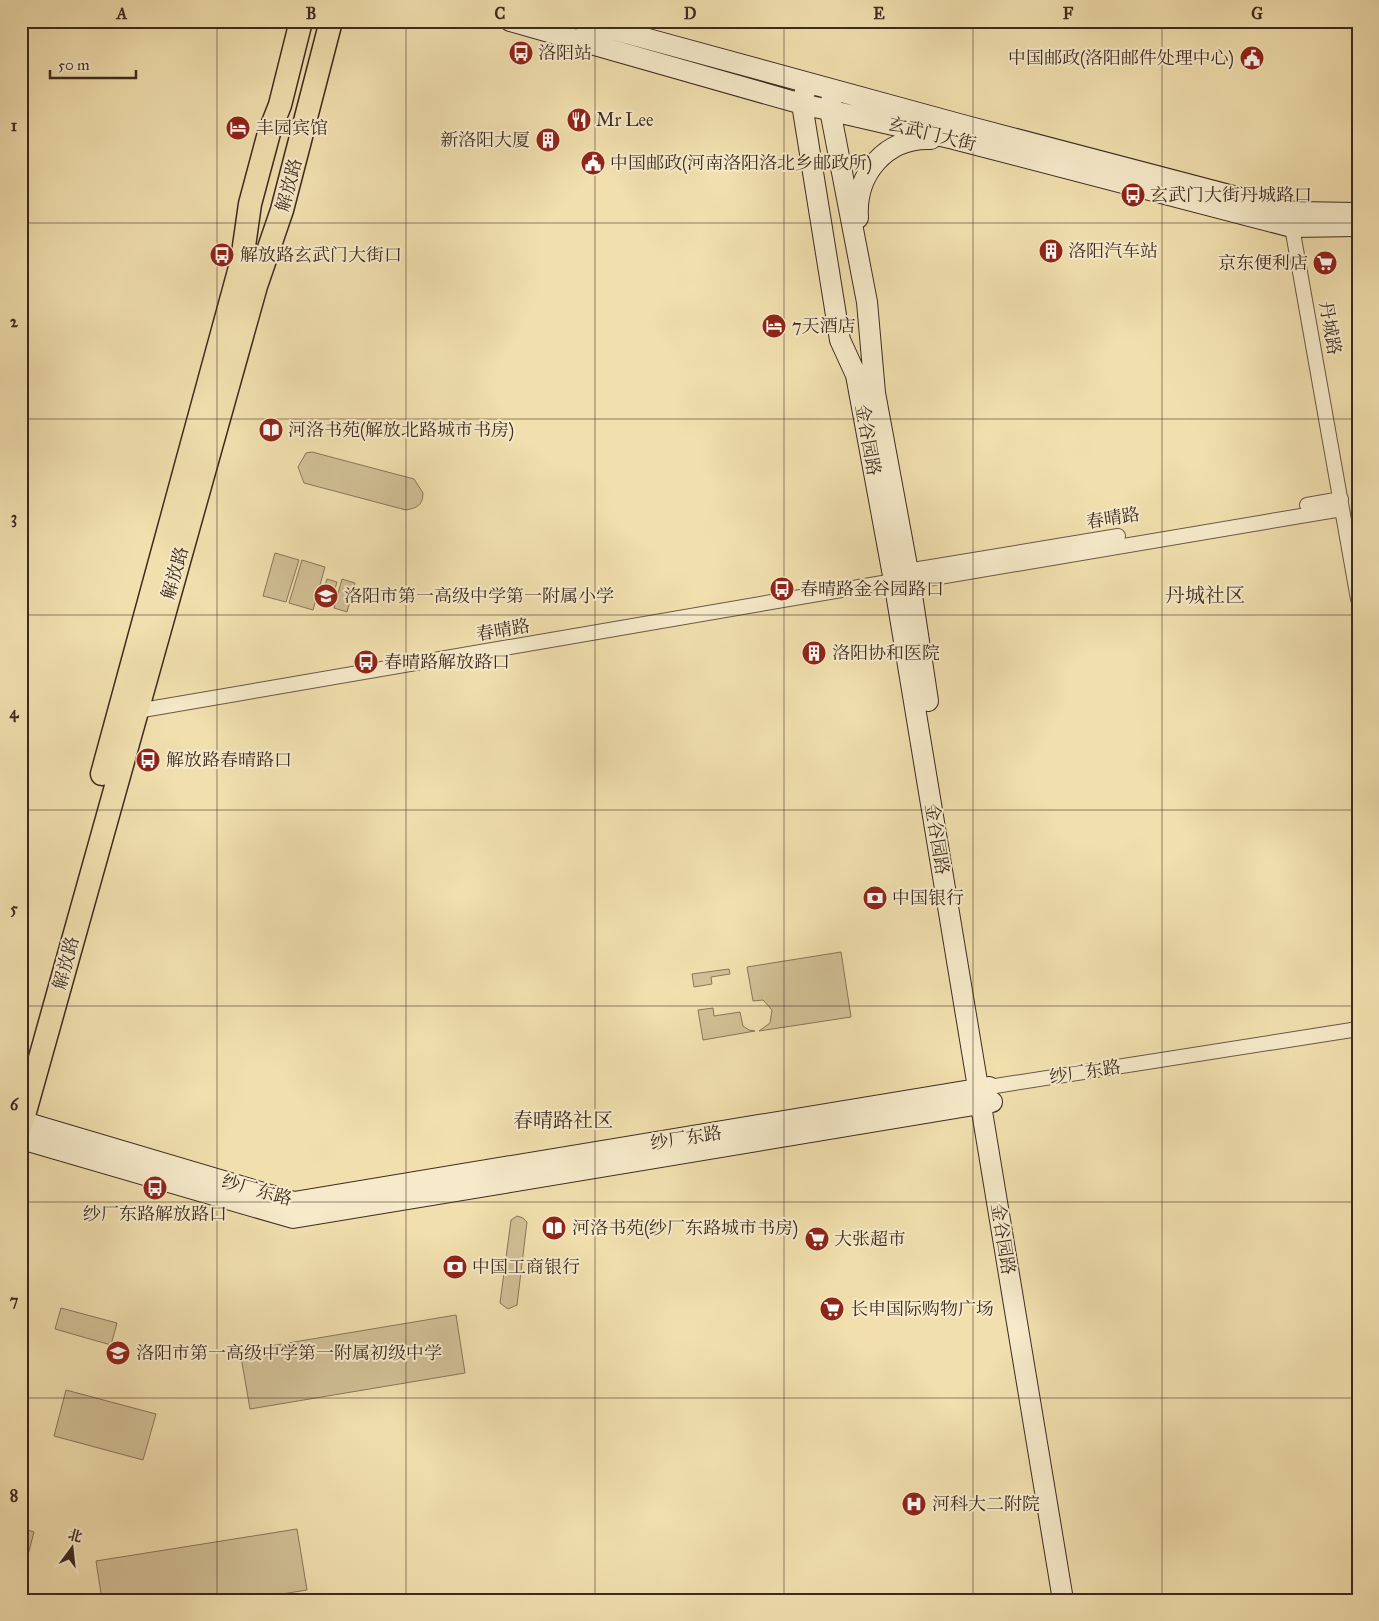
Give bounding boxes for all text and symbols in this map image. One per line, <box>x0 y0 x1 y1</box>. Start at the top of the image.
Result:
text: A <box>116 4 128 23</box>
text: B <box>306 4 316 23</box>
text: C <box>495 4 506 23</box>
text: D <box>684 4 697 23</box>
text: E <box>873 4 885 23</box>
text: F <box>1063 4 1074 23</box>
text: G <box>1251 4 1263 23</box>
bus stop icon: 洛阳站 <box>508 40 534 66</box>
place label: 洛阳站 <box>538 42 592 64</box>
public building icon: 中国邮政(洛阳邮件处理中心) <box>1239 45 1265 71</box>
place label: 中国邮政(洛阳邮件处理中心) <box>1008 47 1234 70</box>
scale bar <box>50 48 136 80</box>
text: 50 m <box>58 56 90 74</box>
restaurant icon: Mr Lee <box>566 107 592 133</box>
place label: Mr Lee <box>596 109 653 131</box>
street label: 玄武门大街 <box>886 112 978 156</box>
hotel icon: 丰园宾馆 <box>225 115 251 141</box>
text: 1 <box>11 116 18 135</box>
place label: 丰园宾馆 <box>256 117 328 139</box>
building icon: 新洛阳大厦 <box>535 127 561 153</box>
place label: 新洛阳大厦 <box>440 129 530 151</box>
public building icon: 中国邮政(河南洛阳洛北乡邮政所) <box>580 150 606 176</box>
place label: 中国邮政(河南洛阳洛北乡邮政所) <box>610 152 872 175</box>
street label: 解放路 <box>271 156 307 214</box>
bus stop icon: 玄武门大街丹城路口 <box>1120 182 1146 208</box>
place label: 玄武门大街丹城路口 <box>1150 184 1312 206</box>
building icon: 洛阳汽车站 <box>1038 238 1064 264</box>
place label: 洛阳汽车站 <box>1068 240 1158 262</box>
bus stop icon: 解放路玄武门大街口 <box>209 242 235 268</box>
place label: 解放路玄武门大街口 <box>240 244 402 266</box>
supermarket icon: 京东便利店 <box>1312 250 1338 276</box>
place label: 京东便利店 <box>1218 252 1308 274</box>
street label: 丹城路 <box>1314 300 1346 356</box>
text: 2 <box>10 312 19 331</box>
hotel icon: 7天酒店 <box>761 313 787 339</box>
place label: 7天酒店 <box>792 315 856 337</box>
street label: 金谷园路 <box>851 403 885 477</box>
library icon: 河洛书苑(解放北路城市书房) <box>258 417 284 443</box>
place label: 河洛书苑(解放北路城市书房) <box>288 419 514 442</box>
street label: 春晴路 <box>1085 503 1141 533</box>
text: 3 <box>11 508 17 528</box>
street label: 解放路 <box>157 544 193 602</box>
bus stop icon: 春晴路金谷园路口 <box>769 576 795 602</box>
place label: 春晴路金谷园路口 <box>800 578 944 600</box>
school or university icon: 洛阳市第一高级中学第一附属小学 <box>313 583 339 609</box>
district label: 丹城社区 <box>1165 583 1245 607</box>
place label: 洛阳市第一高级中学第一附属小学 <box>344 585 614 607</box>
street label: 春晴路 <box>475 614 531 646</box>
building icon: 洛阳协和医院 <box>801 640 827 666</box>
place label: 洛阳协和医院 <box>832 642 940 664</box>
bus stop icon: 春晴路解放路口 <box>353 649 379 675</box>
place label: 春晴路解放路口 <box>384 651 510 673</box>
text: 4 <box>10 703 20 723</box>
bus stop icon: 解放路春晴路口 <box>135 747 161 773</box>
place label: 解放路春晴路口 <box>166 749 292 771</box>
street label: 金谷园路 <box>921 802 953 876</box>
bank icon: 中国银行 <box>862 885 888 911</box>
place label: 中国银行 <box>892 887 964 909</box>
text: 5 <box>10 899 18 918</box>
street label: 解放路 <box>48 934 84 992</box>
street label: 纱厂东路 <box>1048 1056 1122 1088</box>
text: 6 <box>10 1095 19 1114</box>
district label: 春晴路社区 <box>513 1108 613 1132</box>
street label: 纱厂东路 <box>649 1122 723 1154</box>
street label: 纱厂东路 <box>219 1170 295 1210</box>
bus stop icon: 纱厂东路解放路口 <box>142 1175 168 1201</box>
street label: 金谷园路 <box>987 1202 1019 1276</box>
place label: 纱厂东路解放路口 <box>83 1203 227 1225</box>
library icon: 河洛书苑(纱厂东路城市书房) <box>541 1215 567 1241</box>
place label: 河洛书苑(纱厂东路城市书房) <box>572 1217 798 1240</box>
supermarket icon: 大张超市 <box>804 1226 830 1252</box>
place label: 大张超市 <box>834 1228 906 1250</box>
bank icon: 中国工商银行 <box>442 1254 468 1280</box>
place label: 中国工商银行 <box>472 1256 580 1278</box>
text: 7 <box>10 1291 19 1310</box>
supermarket icon: 长申国际购物广场 <box>819 1296 845 1322</box>
place label: 长申国际购物广场 <box>850 1298 994 1320</box>
school or university icon: 洛阳市第一高级中学第一附属初级中学 <box>105 1340 131 1366</box>
place label: 洛阳市第一高级中学第一附属初级中学 <box>136 1342 442 1364</box>
text: 8 <box>10 1486 18 1505</box>
hospital icon: 河科大二附院 <box>901 1491 927 1517</box>
place label: 河科大二附院 <box>932 1493 1040 1515</box>
north arrow <box>48 1524 98 1574</box>
text: 北 <box>66 1526 84 1546</box>

